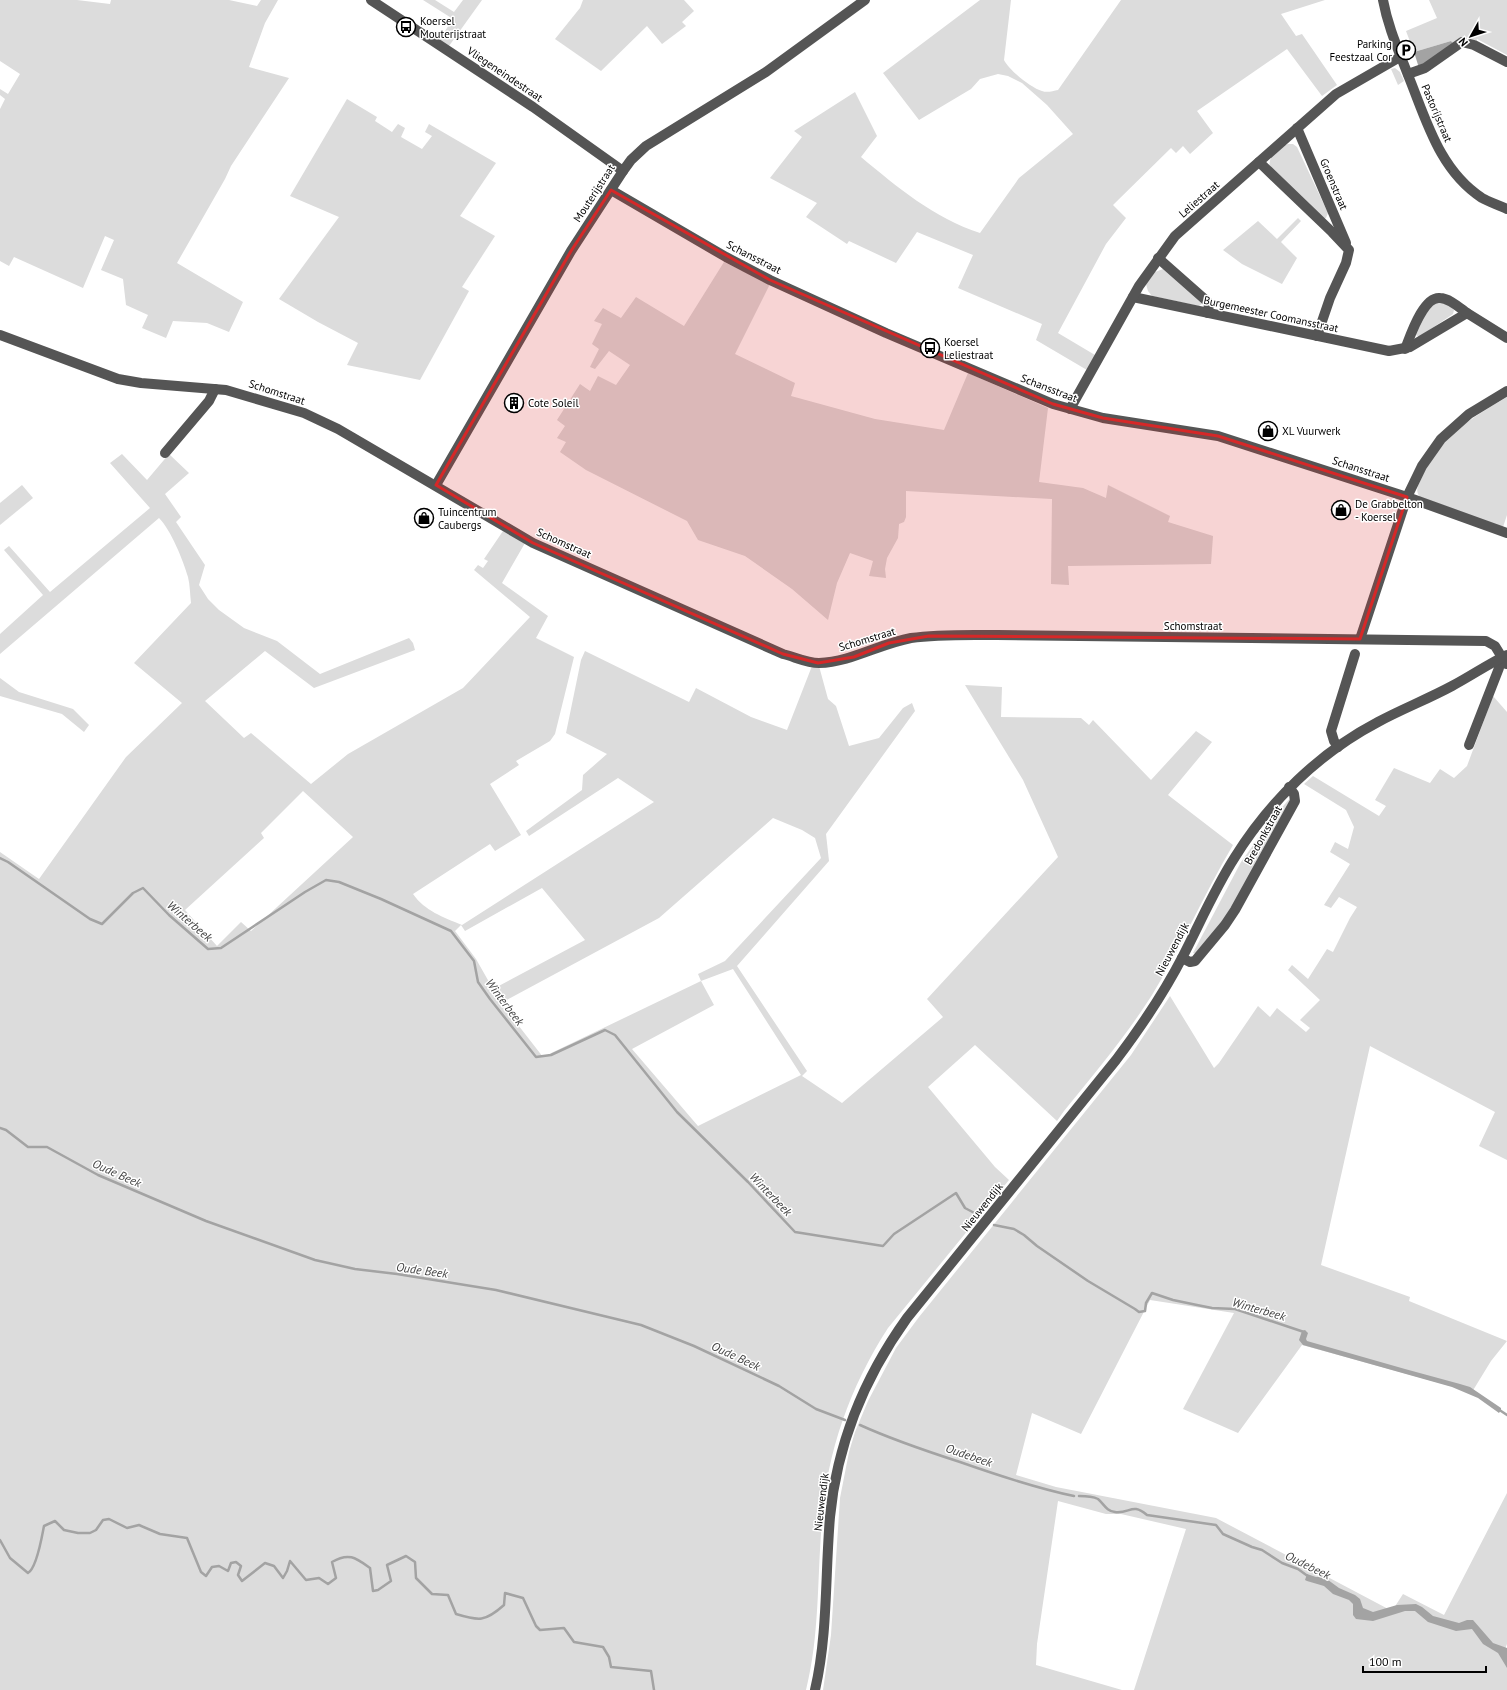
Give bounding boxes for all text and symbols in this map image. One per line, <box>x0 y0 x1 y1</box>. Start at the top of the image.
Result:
place label: Koersel Mouterijstraat <box>420 14 486 41</box>
bus stop icon: Koersel Mouterijstraat <box>395 16 417 38</box>
north arrow <box>1451 16 1491 56</box>
text: N <box>1456 35 1471 50</box>
place label: Parking Feestzaal Cor <box>1329 37 1392 64</box>
parking icon: Parking Feestzaal Cor <box>1395 39 1417 61</box>
street label: Vliegeneindestraat <box>464 43 546 105</box>
street label: Pastorijstraat <box>1418 82 1456 144</box>
street label: Groenstraat <box>1317 156 1351 212</box>
street label: Mouterijstraat <box>570 161 618 225</box>
street label: Leliestraat <box>1176 177 1222 220</box>
street label: Schansstraat <box>724 237 784 277</box>
street label: Burgemeester Coomansstraat <box>1202 293 1340 335</box>
place label: Koersel Leliestraat <box>944 335 993 362</box>
bus stop icon: Koersel Leliestraat <box>919 337 941 359</box>
street label: Schansstraat <box>1019 371 1080 405</box>
street label: Schomstraat <box>247 376 307 408</box>
building icon: Cote Soleil <box>503 392 525 414</box>
place label: Cote Soleil <box>528 396 579 410</box>
shop icon: XL Vuurwerk <box>1257 420 1279 442</box>
place label: XL Vuurwerk <box>1282 424 1341 438</box>
street label: Schansstraat <box>1330 453 1392 485</box>
place label: De Grabbelton - Koersel <box>1355 497 1423 524</box>
shop icon: De Grabbelton - Koersel <box>1330 499 1352 521</box>
place label: Tuincentrum Caubergs <box>438 505 497 532</box>
shop icon: Tuincentrum Caubergs <box>413 507 435 529</box>
street label: Schomstraat <box>534 525 594 561</box>
street label: Schomstraat <box>1164 619 1222 633</box>
street label: Schomstraat <box>837 624 897 654</box>
street label: Bredonkstraat <box>1241 803 1285 867</box>
water label: Winterbeek <box>164 897 216 945</box>
street label: Nieuwendijk <box>1152 919 1192 978</box>
water label: Winterbeek <box>483 976 528 1029</box>
water label: Oude Beek <box>90 1156 144 1191</box>
water label: Winterbeek <box>747 1169 796 1219</box>
street label: Nieuwendijk <box>958 1179 1006 1234</box>
water label: Oude Beek <box>395 1259 449 1281</box>
water label: Winterbeek <box>1231 1294 1288 1324</box>
water label: Oude Beek <box>709 1338 763 1374</box>
water label: Oudebeek <box>944 1440 995 1470</box>
street label: Nieuwendijk <box>810 1471 832 1532</box>
water label: Oudebeek <box>1283 1548 1334 1583</box>
scale bar <box>1363 1648 1486 1674</box>
text: 100 m <box>1369 1654 1402 1669</box>

